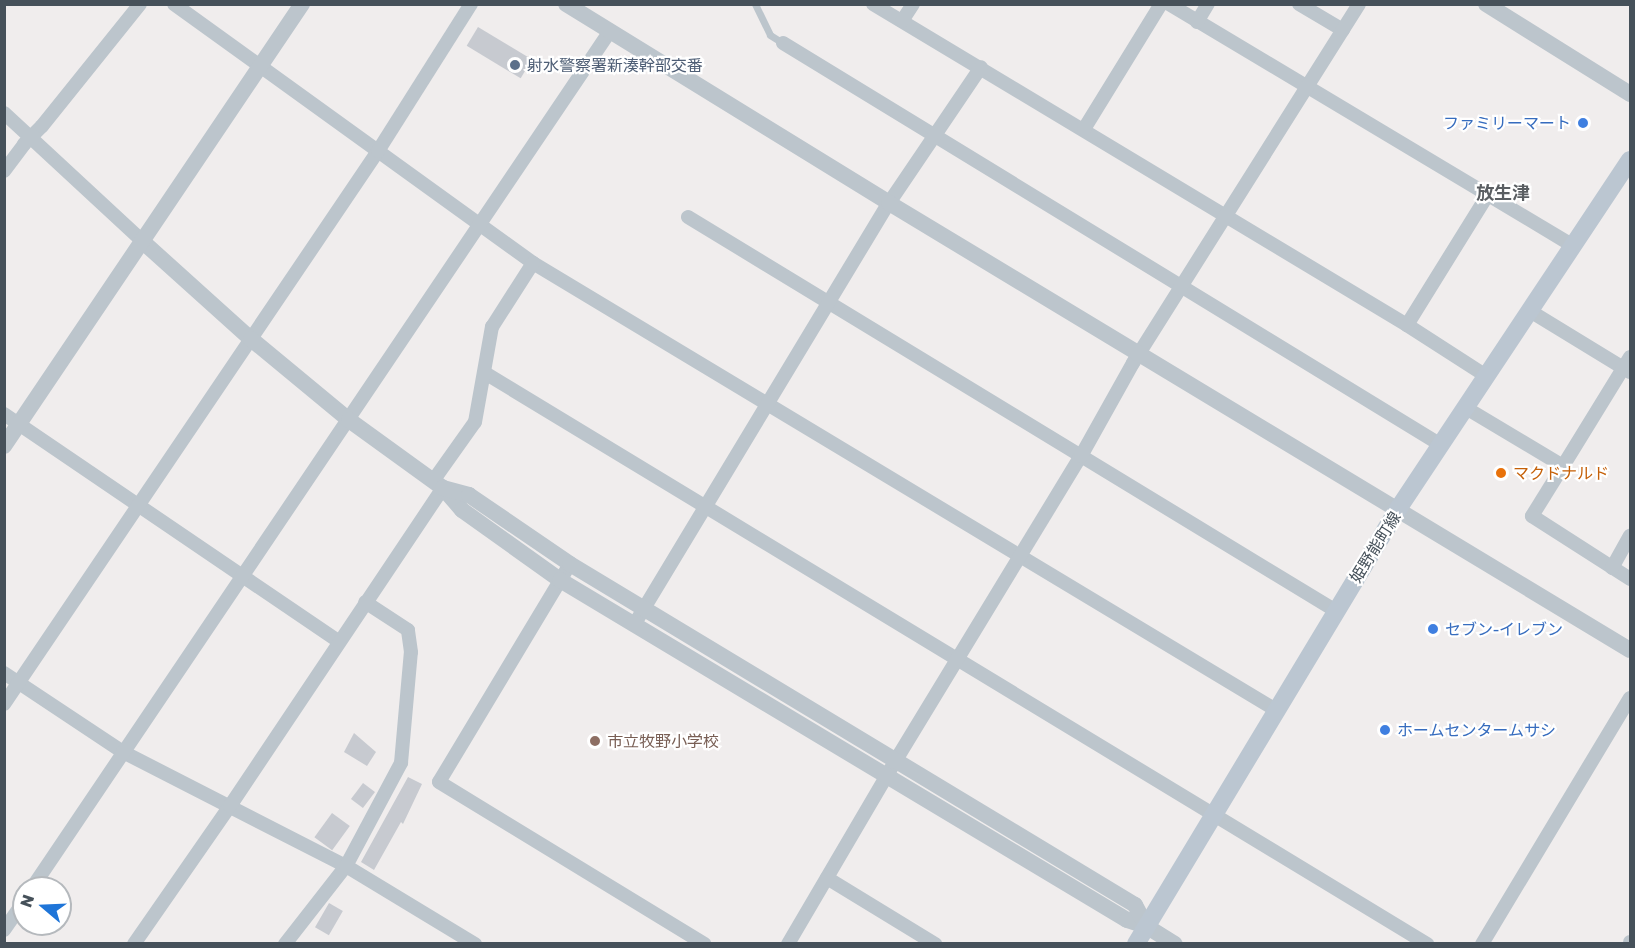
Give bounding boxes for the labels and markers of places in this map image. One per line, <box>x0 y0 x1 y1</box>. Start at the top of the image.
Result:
place label: 射水警察署新湊幹部交番 <box>527 55 703 75</box>
marker: 射水警察署新湊幹部交番 <box>508 58 522 72</box>
place label: ファミリーマート <box>1443 113 1571 133</box>
marker: ファミリーマート <box>1576 116 1590 130</box>
place label: マクドナルド <box>1513 463 1609 483</box>
marker: マクドナルド <box>1494 466 1508 480</box>
place label: セブン-イレブン <box>1445 619 1563 639</box>
marker: セブン-イレブン <box>1426 622 1440 636</box>
place label: ホームセンタームサシ <box>1397 720 1557 740</box>
marker: ホームセンタームサシ <box>1378 723 1392 737</box>
place label: 市立牧野小学校 <box>607 731 719 751</box>
marker: 市立牧野小学校 <box>588 734 602 748</box>

